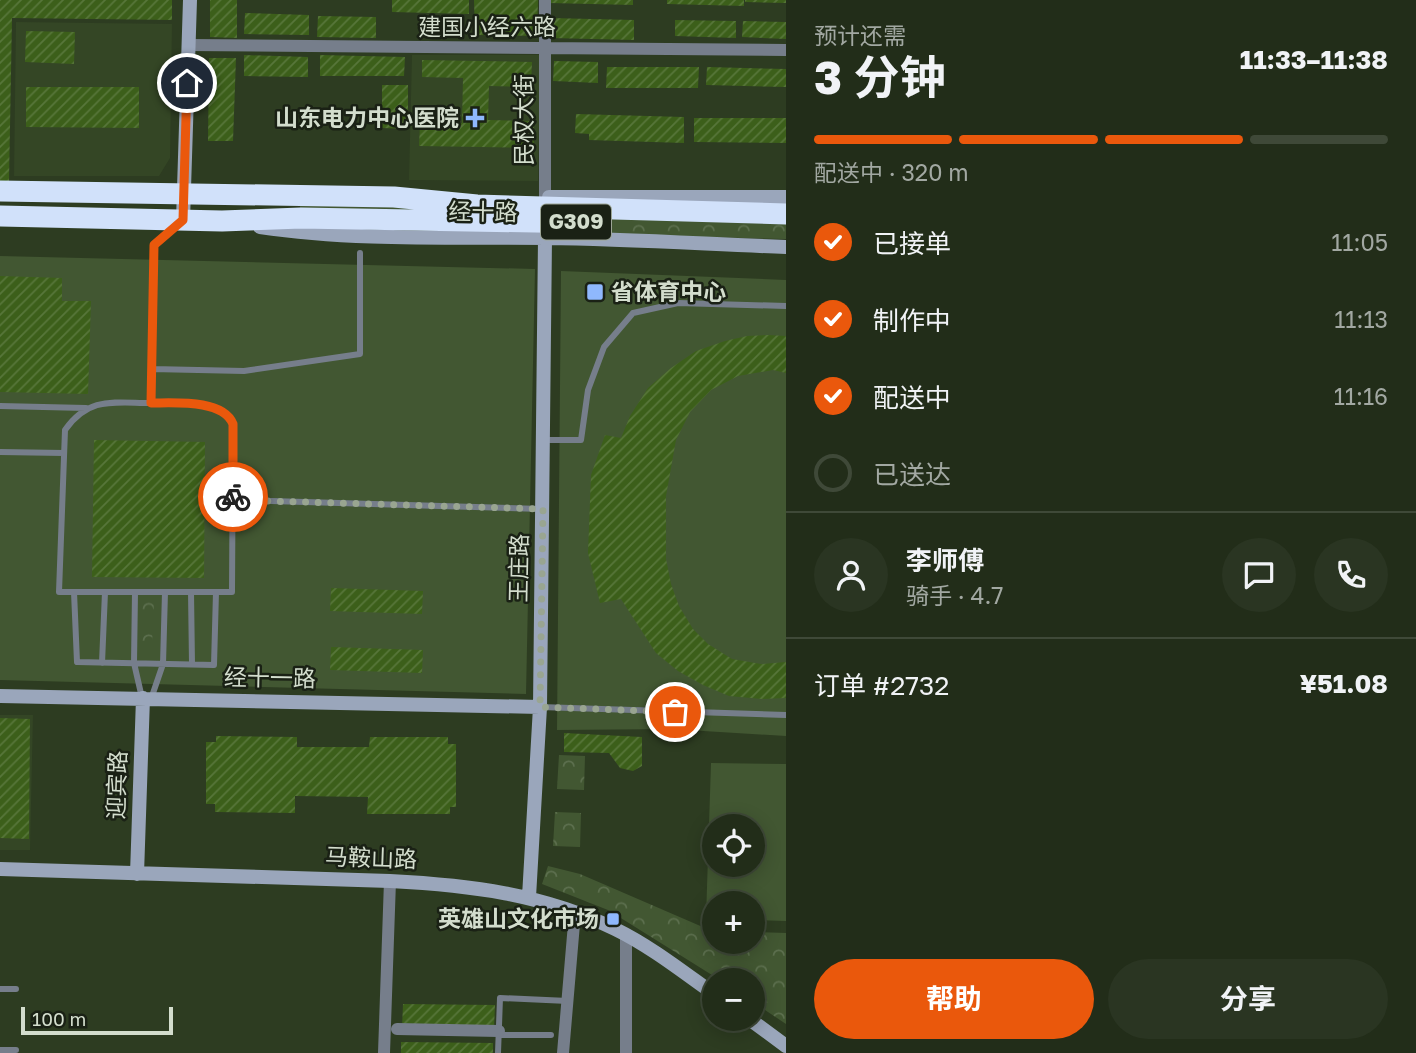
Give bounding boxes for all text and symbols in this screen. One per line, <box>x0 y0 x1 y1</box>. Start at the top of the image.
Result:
street label: 建国小经六路 <box>418 12 556 40</box>
text: 预计还需 <box>814 21 906 49</box>
text: 11:33–11:38 <box>1240 44 1388 75</box>
text: 3 分钟 <box>814 49 946 104</box>
pin <box>157 53 217 113</box>
icon: home <box>168 64 206 102</box>
street label: 民权大街 <box>509 74 537 166</box>
place label: 山东电力中心医院 <box>275 103 459 131</box>
marker: 山东电力中心医院 <box>465 108 485 128</box>
text: 配送中 · 320 m <box>814 158 969 186</box>
street label: 经十路 <box>448 196 518 226</box>
road number: G309 <box>541 204 611 240</box>
icon: check <box>814 223 852 261</box>
text: 已接单 <box>873 228 951 259</box>
text: 11:05 <box>1331 228 1388 256</box>
place label: 省体育中心 <box>611 277 726 305</box>
marker: 省体育中心 <box>585 282 605 302</box>
icon: check <box>814 300 852 338</box>
text: 制作中 <box>873 305 951 336</box>
text: 11:13 <box>1334 305 1388 333</box>
icon: check <box>814 377 852 415</box>
text: 配送中 <box>873 382 951 413</box>
text: 11:16 <box>1334 382 1388 410</box>
text: 已送达 <box>873 459 951 490</box>
courier <box>198 462 268 532</box>
icon: bike <box>214 478 252 516</box>
street label: 王庄路 <box>503 533 533 603</box>
button: person <box>814 538 888 612</box>
button: chat <box>1222 538 1296 612</box>
button: phone <box>1314 538 1388 612</box>
text: 李师傅 <box>906 545 984 576</box>
text: 骑手 · 4.7 <box>906 581 1004 609</box>
street label: 经十一路 <box>224 662 316 692</box>
text: ¥51.08 <box>1300 668 1388 699</box>
text: 订单 #2732 <box>814 670 949 701</box>
pin <box>645 682 705 742</box>
icon: bag <box>656 693 694 731</box>
street label: 迎宾路 <box>101 750 131 820</box>
map controls <box>702 814 765 1031</box>
button: locate <box>702 814 765 877</box>
street label: 马鞍山路 <box>325 841 417 873</box>
button: + <box>702 891 765 954</box>
place label: 英雄山文化市场 <box>438 904 599 932</box>
marker: 英雄山文化市场 <box>605 911 621 927</box>
button: 帮助 <box>814 959 1094 1039</box>
button: 分享 <box>1108 959 1388 1039</box>
button: − <box>702 968 765 1031</box>
scale bar <box>21 1004 173 1036</box>
text: 100 m <box>32 1007 86 1030</box>

